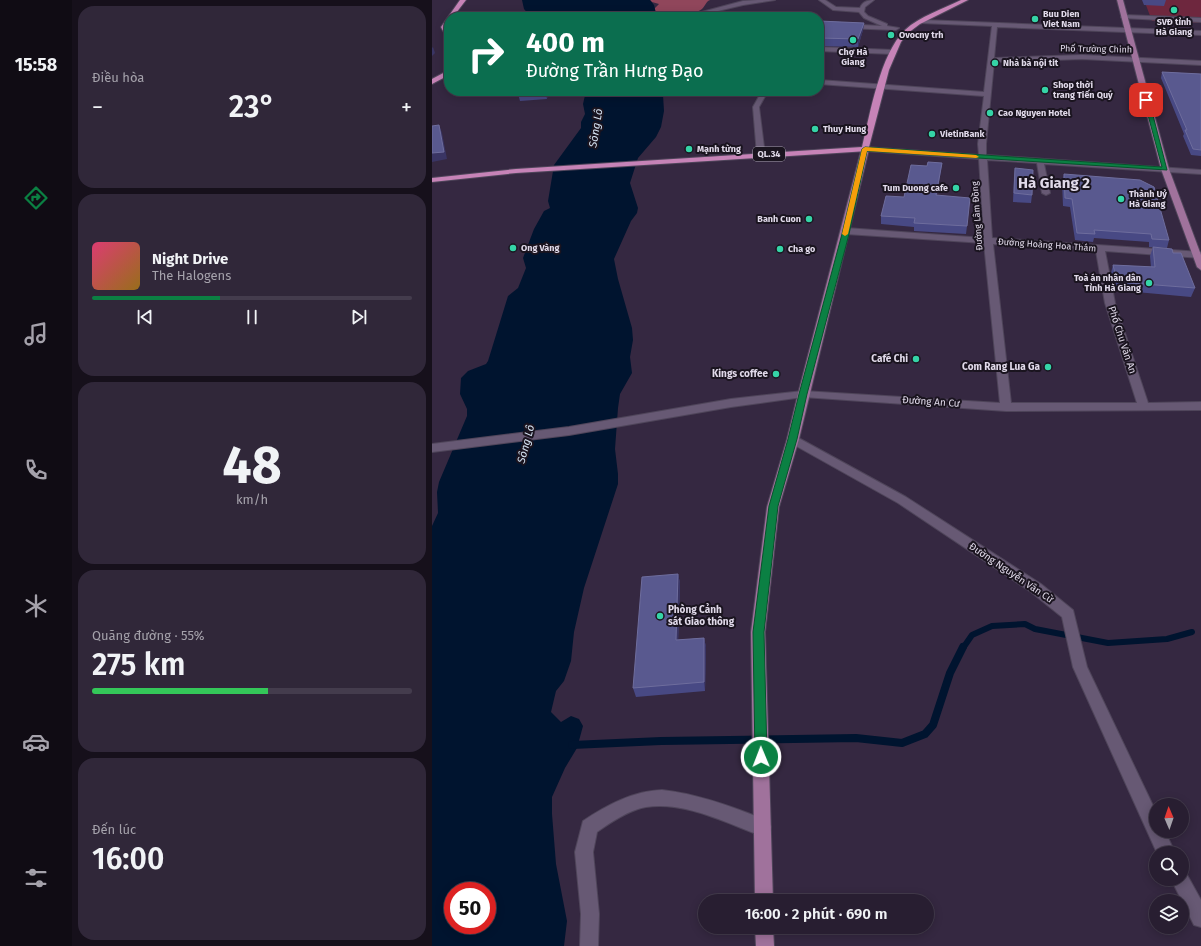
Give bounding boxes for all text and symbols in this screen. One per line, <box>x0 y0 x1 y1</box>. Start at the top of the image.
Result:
marker: SVĐ tỉnh Hà Giang <box>1169 5 1179 15</box>
place label: Buu Dien Viet Nam <box>1042 9 1080 29</box>
marker: Buu Dien Viet Nam <box>1030 14 1040 24</box>
place label: SVĐ tỉnh Hà Giang <box>1156 17 1192 37</box>
text: 400 m <box>526 26 605 59</box>
icon: right <box>460 28 512 80</box>
marker: Ovocny trh <box>886 30 896 40</box>
place label: Ovocny trh <box>899 30 944 40</box>
marker: Chợ Hà Giang <box>848 35 858 45</box>
street label: Phố Trường Chinh <box>1060 42 1132 55</box>
place label: Chợ Hà Giang <box>839 47 868 67</box>
text: 15:58 <box>15 54 57 76</box>
marker: Nhà bà nội tit <box>990 58 1000 68</box>
place label: Nhà bà nội tit <box>1003 58 1059 68</box>
text: Đường Trần Hưng Đạo <box>526 60 704 82</box>
text: Điều hòa <box>92 70 144 85</box>
place label: Shop thời trang Tiến Quý <box>1053 80 1113 100</box>
pin <box>1129 83 1163 117</box>
marker: Shop thời trang Tiến Quý <box>1040 85 1050 95</box>
text: 23° <box>229 89 275 125</box>
icon: arrive <box>1135 89 1157 111</box>
text: − <box>92 94 103 121</box>
text: + <box>401 94 412 121</box>
water label: Sông Lô <box>586 108 606 149</box>
marker: Cao Nguyen Hotel <box>985 108 995 118</box>
place label: Cao Nguyen Hotel <box>998 108 1071 118</box>
marker: Thuy Hung <box>810 124 820 134</box>
place label: Thuy Hung <box>823 124 866 134</box>
marker: VietinBank <box>927 129 937 139</box>
place label: VietinBank <box>939 129 986 139</box>
marker: Mạnh từng <box>684 144 694 154</box>
place label: Mạnh từng <box>697 144 741 154</box>
road number: QL.34 <box>753 147 785 161</box>
district label: Hà Giang 2 <box>1018 174 1090 192</box>
street label: Đường Lâm Đồng <box>969 181 984 251</box>
place label: Tum Duong cafe <box>883 183 948 193</box>
marker: Tum Duong cafe <box>951 183 961 193</box>
icon: directions <box>22 184 50 212</box>
place label: Thành Uỷ Hà Giang <box>1129 189 1167 209</box>
marker: Thành Uỷ Hà Giang <box>1116 194 1126 204</box>
place label: Banh Cuon <box>757 214 801 224</box>
marker: Banh Cuon <box>804 214 814 224</box>
street label: Đường Hoàng Hoa Thám <box>998 237 1096 253</box>
marker: Ong Vàng <box>508 243 518 253</box>
place label: Ong Vàng <box>521 243 559 253</box>
marker: Cha go <box>775 244 785 254</box>
place label: Cha go <box>788 244 815 254</box>
text: Night Drive <box>152 250 228 268</box>
text: The Halogens <box>152 268 231 283</box>
place label: Toà án nhân dân Tỉnh Hà Giang <box>1074 273 1141 293</box>
marker: Toà án nhân dân Tỉnh Hà Giang <box>1144 278 1154 288</box>
street label: Phố Chu Văn An <box>1105 304 1140 375</box>
icon: previous <box>134 306 156 328</box>
icon: pause <box>241 306 263 328</box>
icon: next <box>348 306 370 328</box>
icon: music <box>22 320 50 348</box>
place label: Café Chi <box>871 352 908 365</box>
marker: Café Chi <box>911 354 921 364</box>
place label: Com Rang Lua Ga <box>962 361 1041 373</box>
marker: Com Rang Lua Ga <box>1043 362 1053 372</box>
place label: Kings coffee <box>712 368 768 380</box>
marker: Kings coffee <box>771 369 781 379</box>
street label: Đường An Cư <box>902 394 961 410</box>
water label: Sông Lô <box>514 423 537 466</box>
text: 48 <box>222 434 282 497</box>
icon: phone <box>22 456 50 484</box>
text: km/h <box>236 492 268 507</box>
street label: Đường Nguyễn Văn Cừ <box>967 539 1057 606</box>
icon: climate <box>22 592 50 620</box>
place label: Phòng Cảnh sát Giao thông <box>668 603 735 628</box>
marker: Phòng Cảnh sát Giao thông <box>655 611 665 621</box>
text: Quãng đường · 55% <box>92 628 204 643</box>
text: 275 km <box>92 647 185 683</box>
icon: car <box>22 728 50 756</box>
position arrow <box>740 736 782 778</box>
north arrow <box>1149 798 1189 838</box>
map controls <box>1149 798 1189 934</box>
text: Đến lúc <box>92 822 136 837</box>
text: 16:00 <box>92 841 164 877</box>
button: search <box>1149 846 1189 886</box>
icon: filters <box>22 864 50 892</box>
speed limit sign: 50 <box>444 882 496 934</box>
button: layers <box>1149 894 1189 934</box>
text: 16:00 · 2 phút · 690 m <box>745 905 887 923</box>

